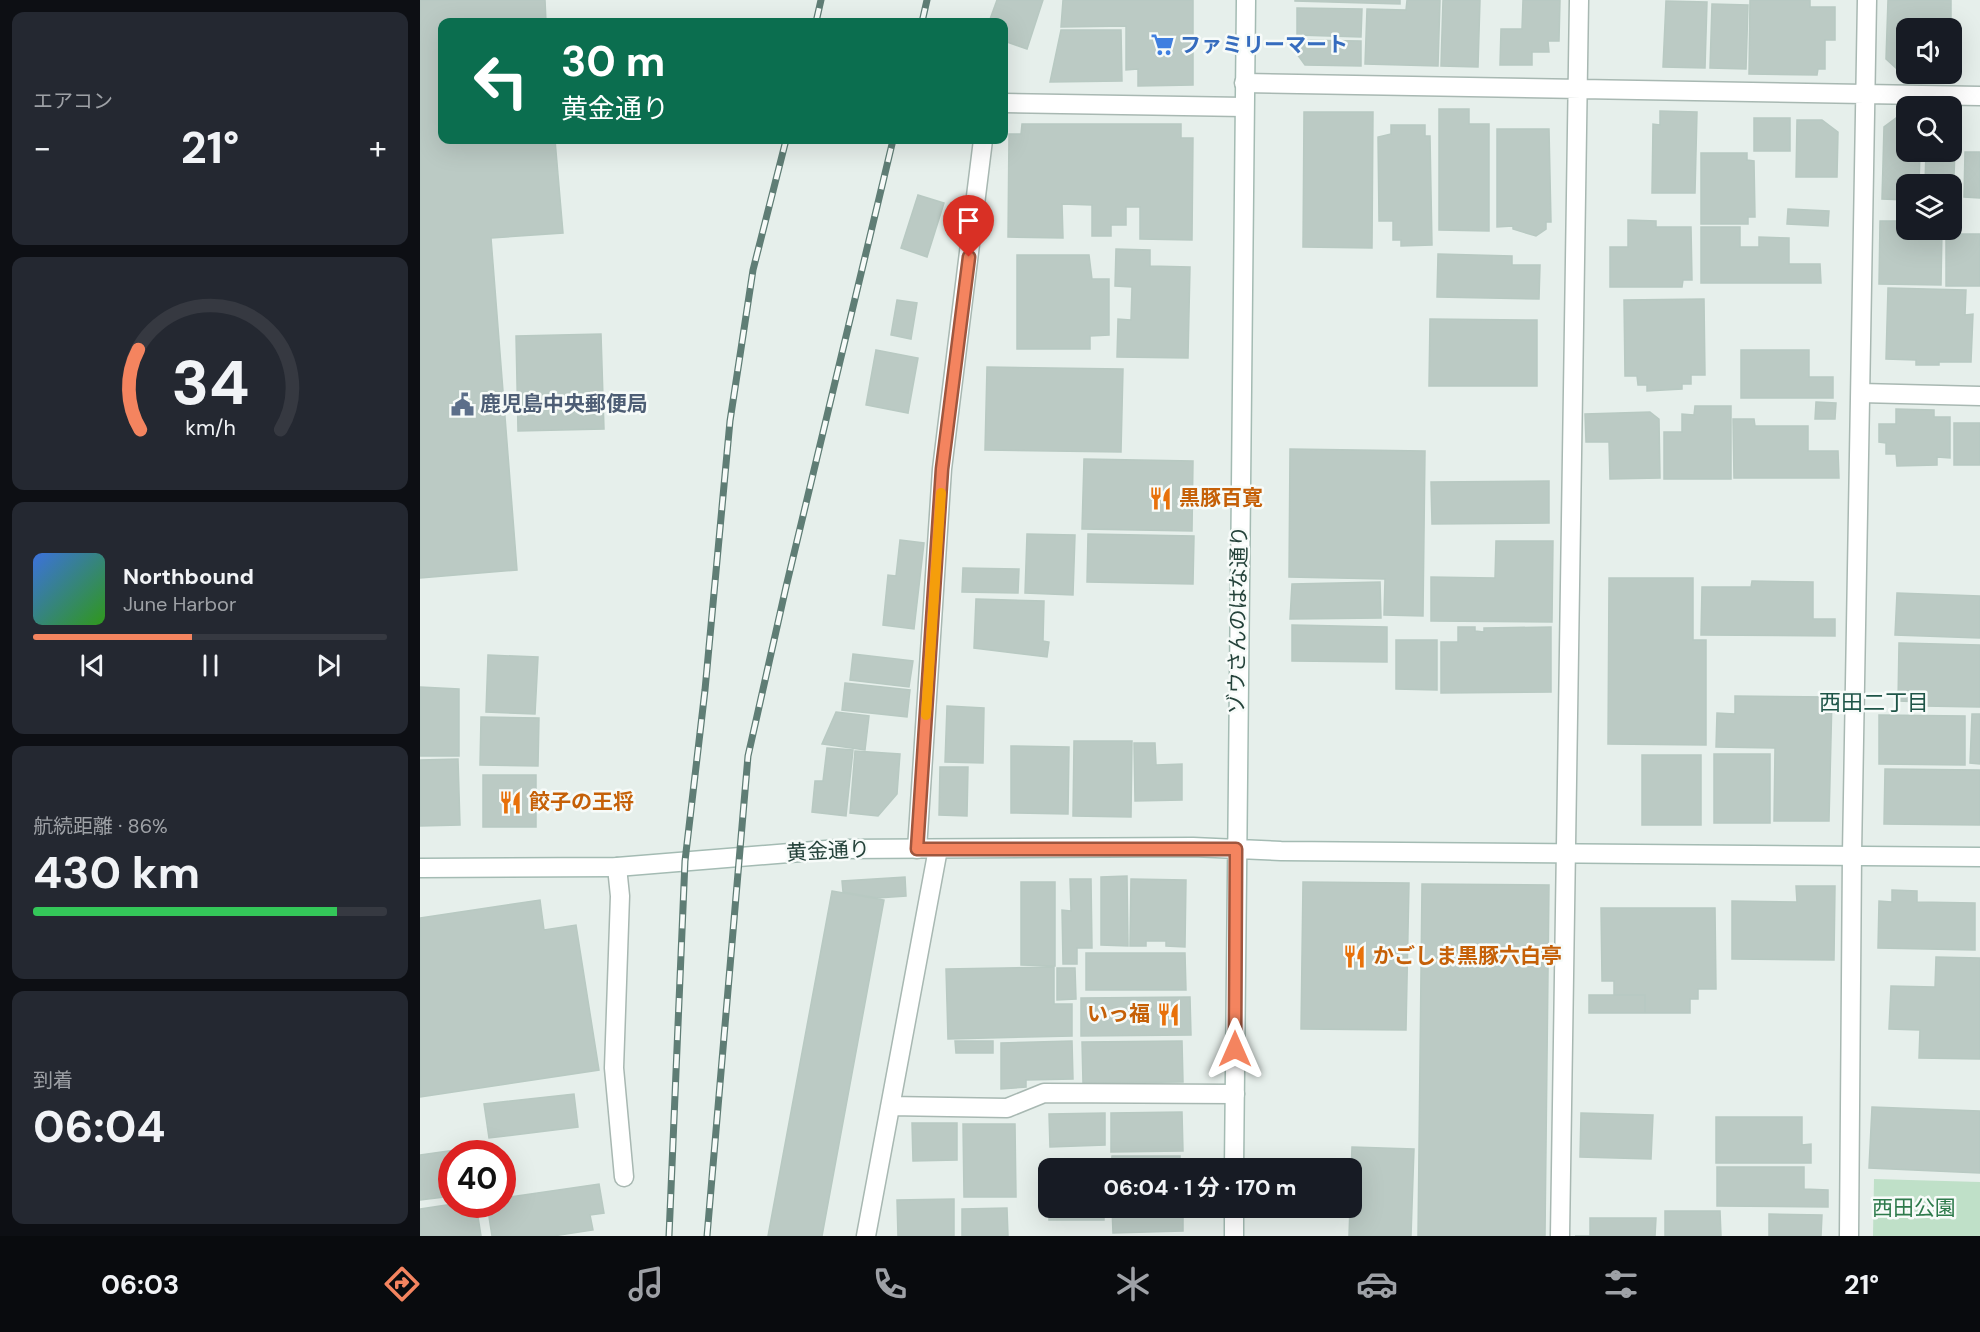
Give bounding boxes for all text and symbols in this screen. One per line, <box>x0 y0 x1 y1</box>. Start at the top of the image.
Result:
map controls <box>1896 18 1962 240</box>
button: sound <box>1896 18 1962 84</box>
place label: ファミリーマート <box>1180 31 1348 59</box>
supermarket icon: ファミリーマート <box>1149 32 1175 58</box>
text: 30 m <box>561 34 665 89</box>
icon: left <box>462 42 540 120</box>
text: エアコン <box>33 88 113 114</box>
text: 黄金通り <box>561 91 669 126</box>
button: search <box>1896 96 1962 162</box>
text: 21° <box>181 118 239 177</box>
text: − <box>33 126 51 169</box>
text: + <box>369 126 387 169</box>
button: layers <box>1896 174 1962 240</box>
pin <box>943 195 994 257</box>
icon: arrive <box>952 204 985 237</box>
text: 34 <box>171 342 249 423</box>
place label: 鹿児島中央郵便局 <box>480 390 648 418</box>
public building icon: 鹿児島中央郵便局 <box>449 391 475 417</box>
text: km/h <box>185 415 235 443</box>
place label: 黒豚百寛 <box>1179 484 1263 512</box>
restaurant icon: 黒豚百寛 <box>1148 485 1174 511</box>
street label: ゾウさんのはな通り <box>1222 525 1254 715</box>
text: Northbound <box>123 562 254 591</box>
text: June Harbor <box>123 591 236 617</box>
icon: previous <box>76 649 109 682</box>
icon: pause <box>194 649 227 682</box>
icon: next <box>312 649 345 682</box>
district label: 西田二丁目 <box>1819 688 1929 717</box>
place label: 餃子の王将 <box>529 788 634 816</box>
restaurant icon: 餃子の王将 <box>498 789 524 815</box>
text: 航続距離 · 86% <box>33 813 168 839</box>
street label: 黄金通り <box>785 835 871 867</box>
text: 430 km <box>33 843 200 902</box>
place label: かごしま黒豚六白亭 <box>1373 942 1562 970</box>
restaurant icon: かごしま黒豚六白亭 <box>1342 943 1368 969</box>
place label: いっ福 <box>1087 1000 1150 1028</box>
restaurant icon: いっ福 <box>1155 1001 1181 1027</box>
position arrow <box>1203 1017 1267 1081</box>
text: 到着 <box>33 1067 73 1093</box>
text: 06:04 <box>33 1097 166 1156</box>
speed limit sign: 40 <box>438 1140 516 1218</box>
text: 06:04 · 1 分 · 170 m <box>1104 1173 1296 1202</box>
park label: 西田公園 <box>1872 1194 1956 1222</box>
icon: directions <box>381 1263 423 1305</box>
icon: music <box>625 1263 667 1305</box>
icon: phone <box>869 1263 911 1305</box>
icon: climate <box>1112 1263 1154 1305</box>
icon: car <box>1356 1263 1398 1305</box>
icon: filters <box>1600 1263 1642 1305</box>
text: 06:03 <box>101 1267 179 1302</box>
text: 21° <box>1844 1267 1879 1302</box>

